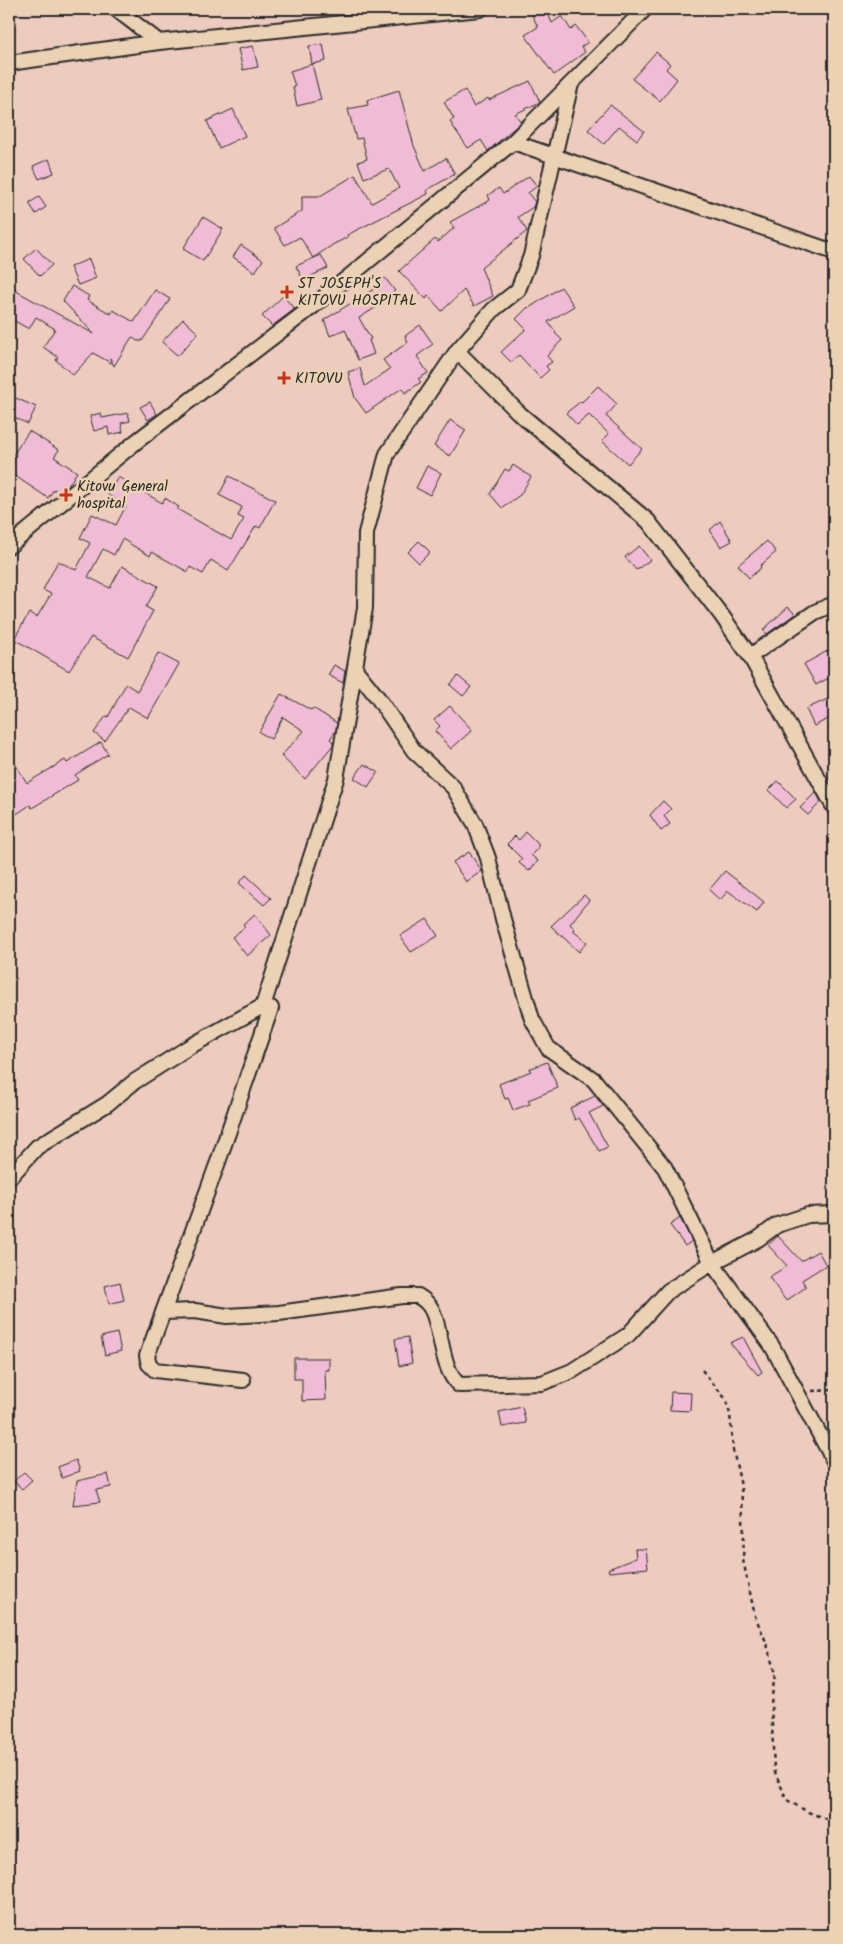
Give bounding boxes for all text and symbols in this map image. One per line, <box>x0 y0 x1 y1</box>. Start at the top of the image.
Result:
place label: ST JOSEPH'S KITOVU HOSPITAL <box>298 272 417 313</box>
marker: ST JOSEPH'S KITOVU HOSPITAL <box>280 285 294 299</box>
place label: KITOVU <box>295 367 343 391</box>
marker: KITOVU <box>277 371 291 385</box>
place label: Kitovu General hospital <box>77 475 168 516</box>
marker: Kitovu General hospital <box>59 488 73 502</box>

